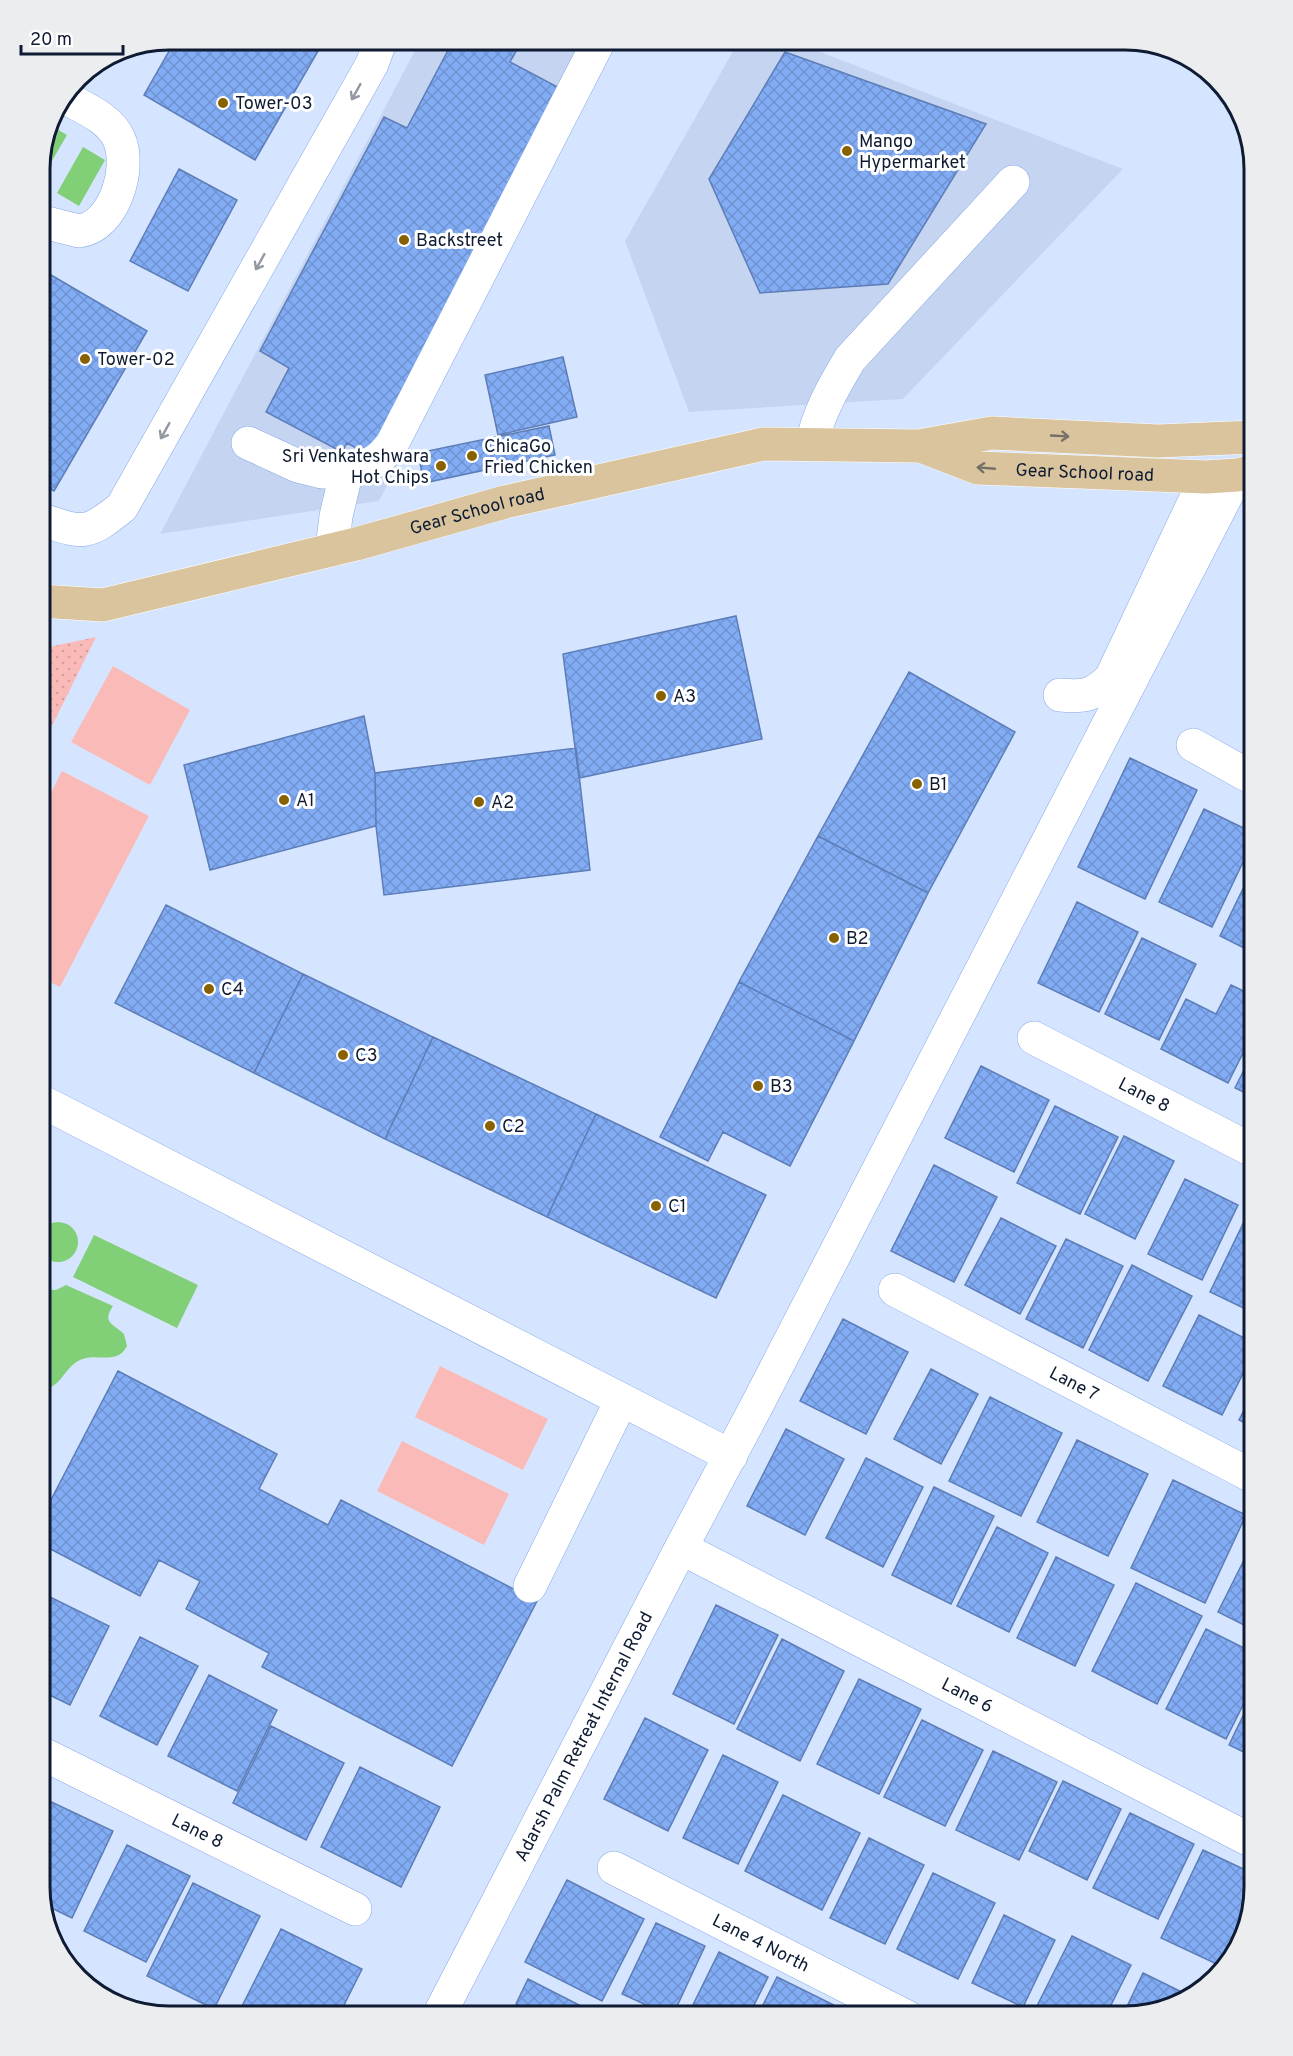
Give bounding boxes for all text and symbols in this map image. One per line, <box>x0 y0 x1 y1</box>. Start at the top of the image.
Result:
scale bar <box>21 18 123 56</box>
text: 20 m <box>30 29 72 52</box>
one-way arrow <box>350 83 362 100</box>
place label: Tower-03 <box>235 93 313 116</box>
marker: Tower-03 <box>216 96 230 110</box>
place label: Mango Hypermarket <box>859 131 966 175</box>
marker: Mango Hypermarket <box>840 144 854 158</box>
place label: Backstreet <box>416 230 503 253</box>
marker: Backstreet <box>397 233 411 247</box>
one-way arrow <box>254 253 266 270</box>
place label: Tower-02 <box>97 349 175 372</box>
marker: Tower-02 <box>78 352 92 366</box>
one-way arrow <box>159 422 170 440</box>
one-way arrow <box>1050 431 1070 442</box>
place label: ChicaGo Fried Chicken <box>484 436 593 480</box>
place label: Sri Venkateshwara Hot Chips <box>282 446 429 490</box>
marker: ChicaGo Fried Chicken <box>465 449 479 463</box>
marker: Sri Venkateshwara Hot Chips <box>434 459 448 473</box>
street label: Gear School road <box>1015 459 1155 488</box>
one-way arrow <box>977 462 997 473</box>
street label: Gear School road <box>407 483 547 541</box>
place label: A3 <box>673 686 696 709</box>
marker: A3 <box>654 689 668 703</box>
place label: B1 <box>929 774 948 797</box>
marker: B1 <box>910 777 924 791</box>
place label: A1 <box>296 790 315 813</box>
place label: A2 <box>491 792 514 815</box>
marker: A1 <box>277 793 291 807</box>
marker: A2 <box>472 795 486 809</box>
place label: B2 <box>846 928 868 951</box>
marker: B2 <box>827 931 841 945</box>
place label: C4 <box>221 979 244 1002</box>
marker: C4 <box>202 982 216 996</box>
place label: C3 <box>355 1045 377 1068</box>
marker: C3 <box>336 1048 350 1062</box>
street label: Lane 8 <box>1114 1073 1173 1119</box>
place label: B3 <box>770 1076 793 1099</box>
marker: B3 <box>751 1079 765 1093</box>
place label: C2 <box>502 1116 525 1139</box>
marker: C2 <box>483 1119 497 1133</box>
place label: C1 <box>668 1196 686 1219</box>
marker: C1 <box>649 1199 663 1213</box>
street label: Lane 7 <box>1045 1362 1102 1407</box>
street label: Adarsh Palm Retreat Internal Road <box>510 1608 659 1866</box>
street label: Lane 6 <box>937 1674 996 1719</box>
street label: Lane 8 <box>167 1810 227 1855</box>
street label: Lane 4 North <box>708 1910 813 1978</box>

